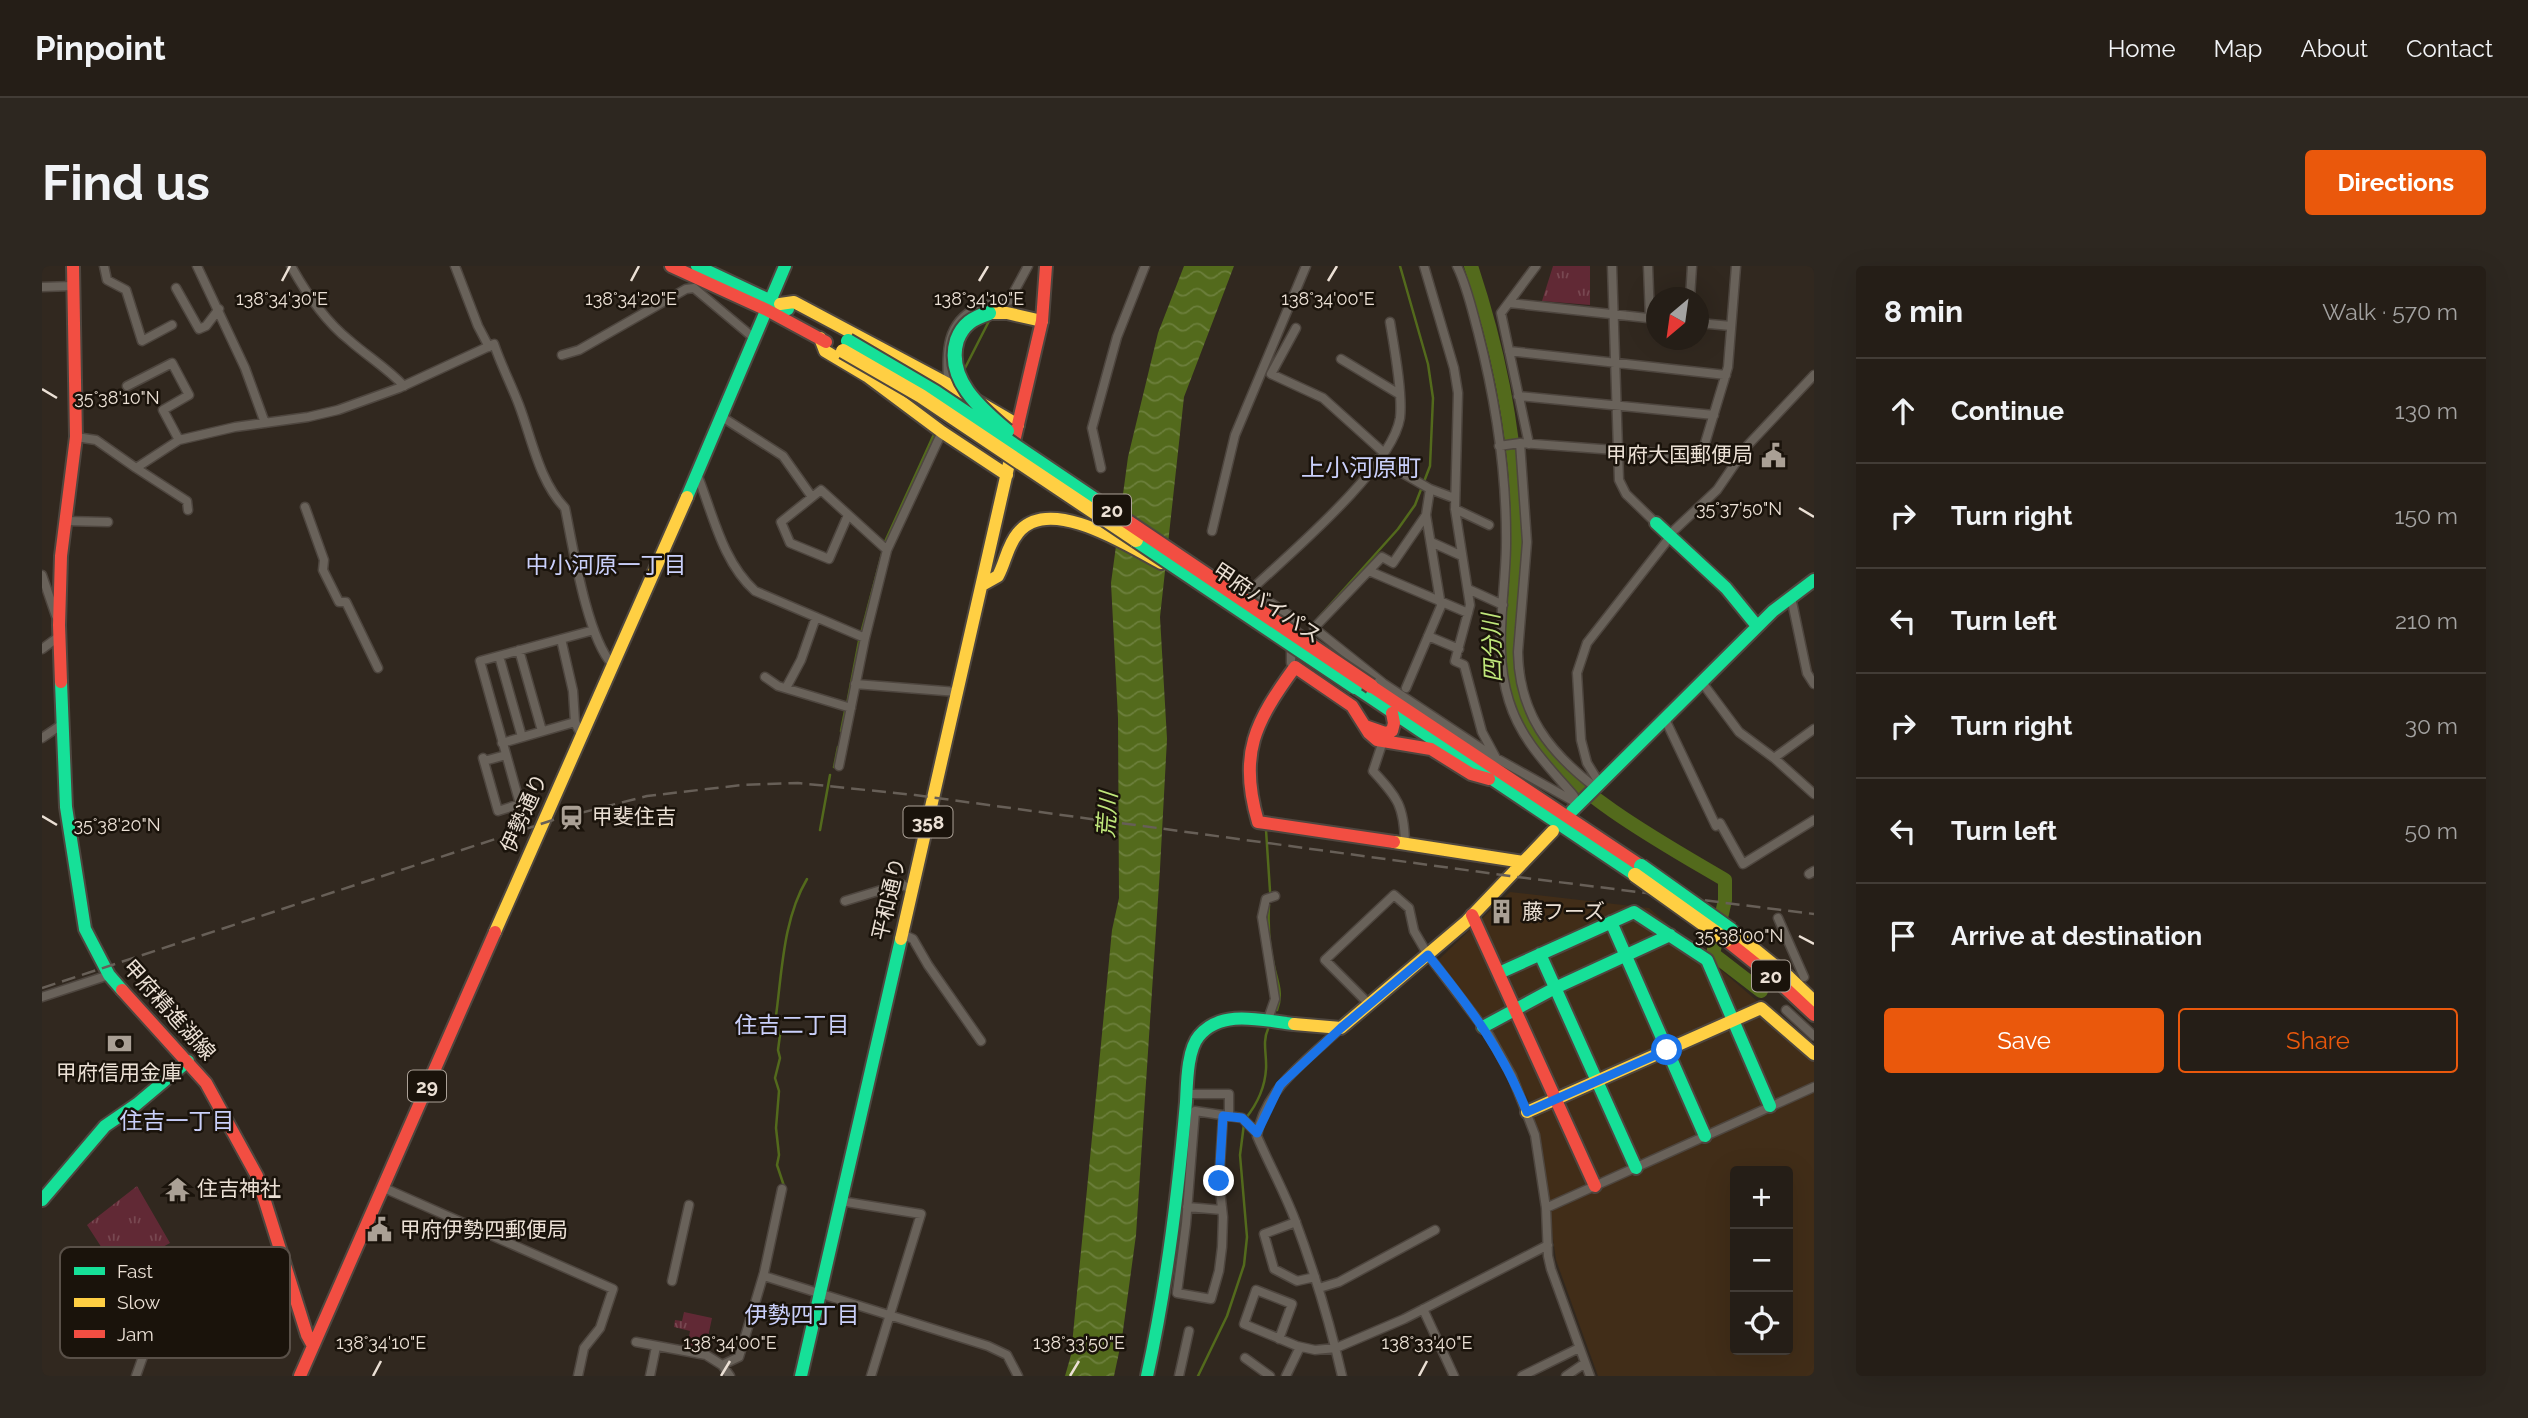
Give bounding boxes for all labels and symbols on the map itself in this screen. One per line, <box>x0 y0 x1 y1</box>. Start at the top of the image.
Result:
north arrow <box>1646 287 1709 350</box>
text: 138°34'30"E <box>236 288 328 309</box>
text: 138°34'20"E <box>585 288 677 309</box>
text: 138°34'10"E <box>934 288 1024 309</box>
text: 138°34'00"E <box>1281 288 1375 309</box>
text: 35°38'10"N <box>74 387 160 408</box>
public building icon: 甲府大国郵便局 <box>1759 441 1787 469</box>
place label: 甲府大国郵便局 <box>1606 442 1753 467</box>
district label: 上小河原町 <box>1301 453 1421 482</box>
road number: 20 <box>1093 494 1131 526</box>
text: 35°37'50"N <box>1696 498 1782 519</box>
district label: 中小河原一丁目 <box>526 551 687 578</box>
street label: 甲府バイパス <box>1208 557 1326 648</box>
water label: 四分川 <box>1477 610 1506 683</box>
street label: 伊勢通り <box>495 769 552 856</box>
water label: 荒川 <box>1091 788 1122 839</box>
station icon: 甲斐住吉 <box>558 803 586 831</box>
place label: 甲斐住吉 <box>592 804 676 829</box>
road number: 358 <box>904 806 952 838</box>
text: 35°38'20"N <box>73 814 161 835</box>
street label: 平和通り <box>867 855 910 943</box>
building icon: 藤フーズ <box>1488 898 1516 926</box>
place label: 藤フーズ <box>1522 899 1605 924</box>
text: 35°38'00"N <box>1695 925 1783 946</box>
street label: 甲府精進湖線 <box>118 954 221 1065</box>
road number: 20 <box>1752 960 1790 992</box>
district label: 住吉二丁目 <box>735 1011 850 1038</box>
bank icon: 甲府信用金庫 <box>105 1030 133 1058</box>
route start <box>1651 1034 1682 1065</box>
place label: 甲府信用金庫 <box>56 1060 182 1085</box>
road number: 29 <box>408 1070 446 1101</box>
district label: 住吉一丁目 <box>120 1107 235 1134</box>
route end <box>1203 1165 1234 1196</box>
temple icon: 住吉神社 <box>163 1175 191 1203</box>
place label: 住吉神社 <box>197 1176 281 1201</box>
public building icon: 甲府伊勢四郵便局 <box>366 1216 394 1244</box>
place label: 甲府伊勢四郵便局 <box>400 1217 568 1242</box>
legend <box>60 1247 290 1358</box>
text: Fast <box>117 1260 153 1282</box>
text: Slow <box>117 1291 161 1313</box>
district label: 伊勢四丁目 <box>745 1301 860 1328</box>
text: Jam <box>117 1323 154 1345</box>
text: 138°34'10"E <box>336 1332 426 1353</box>
text: 138°34'00"E <box>683 1332 777 1353</box>
text: 138°33'50"E <box>1033 1332 1125 1353</box>
text: 138°33'40"E <box>1382 1332 1472 1353</box>

